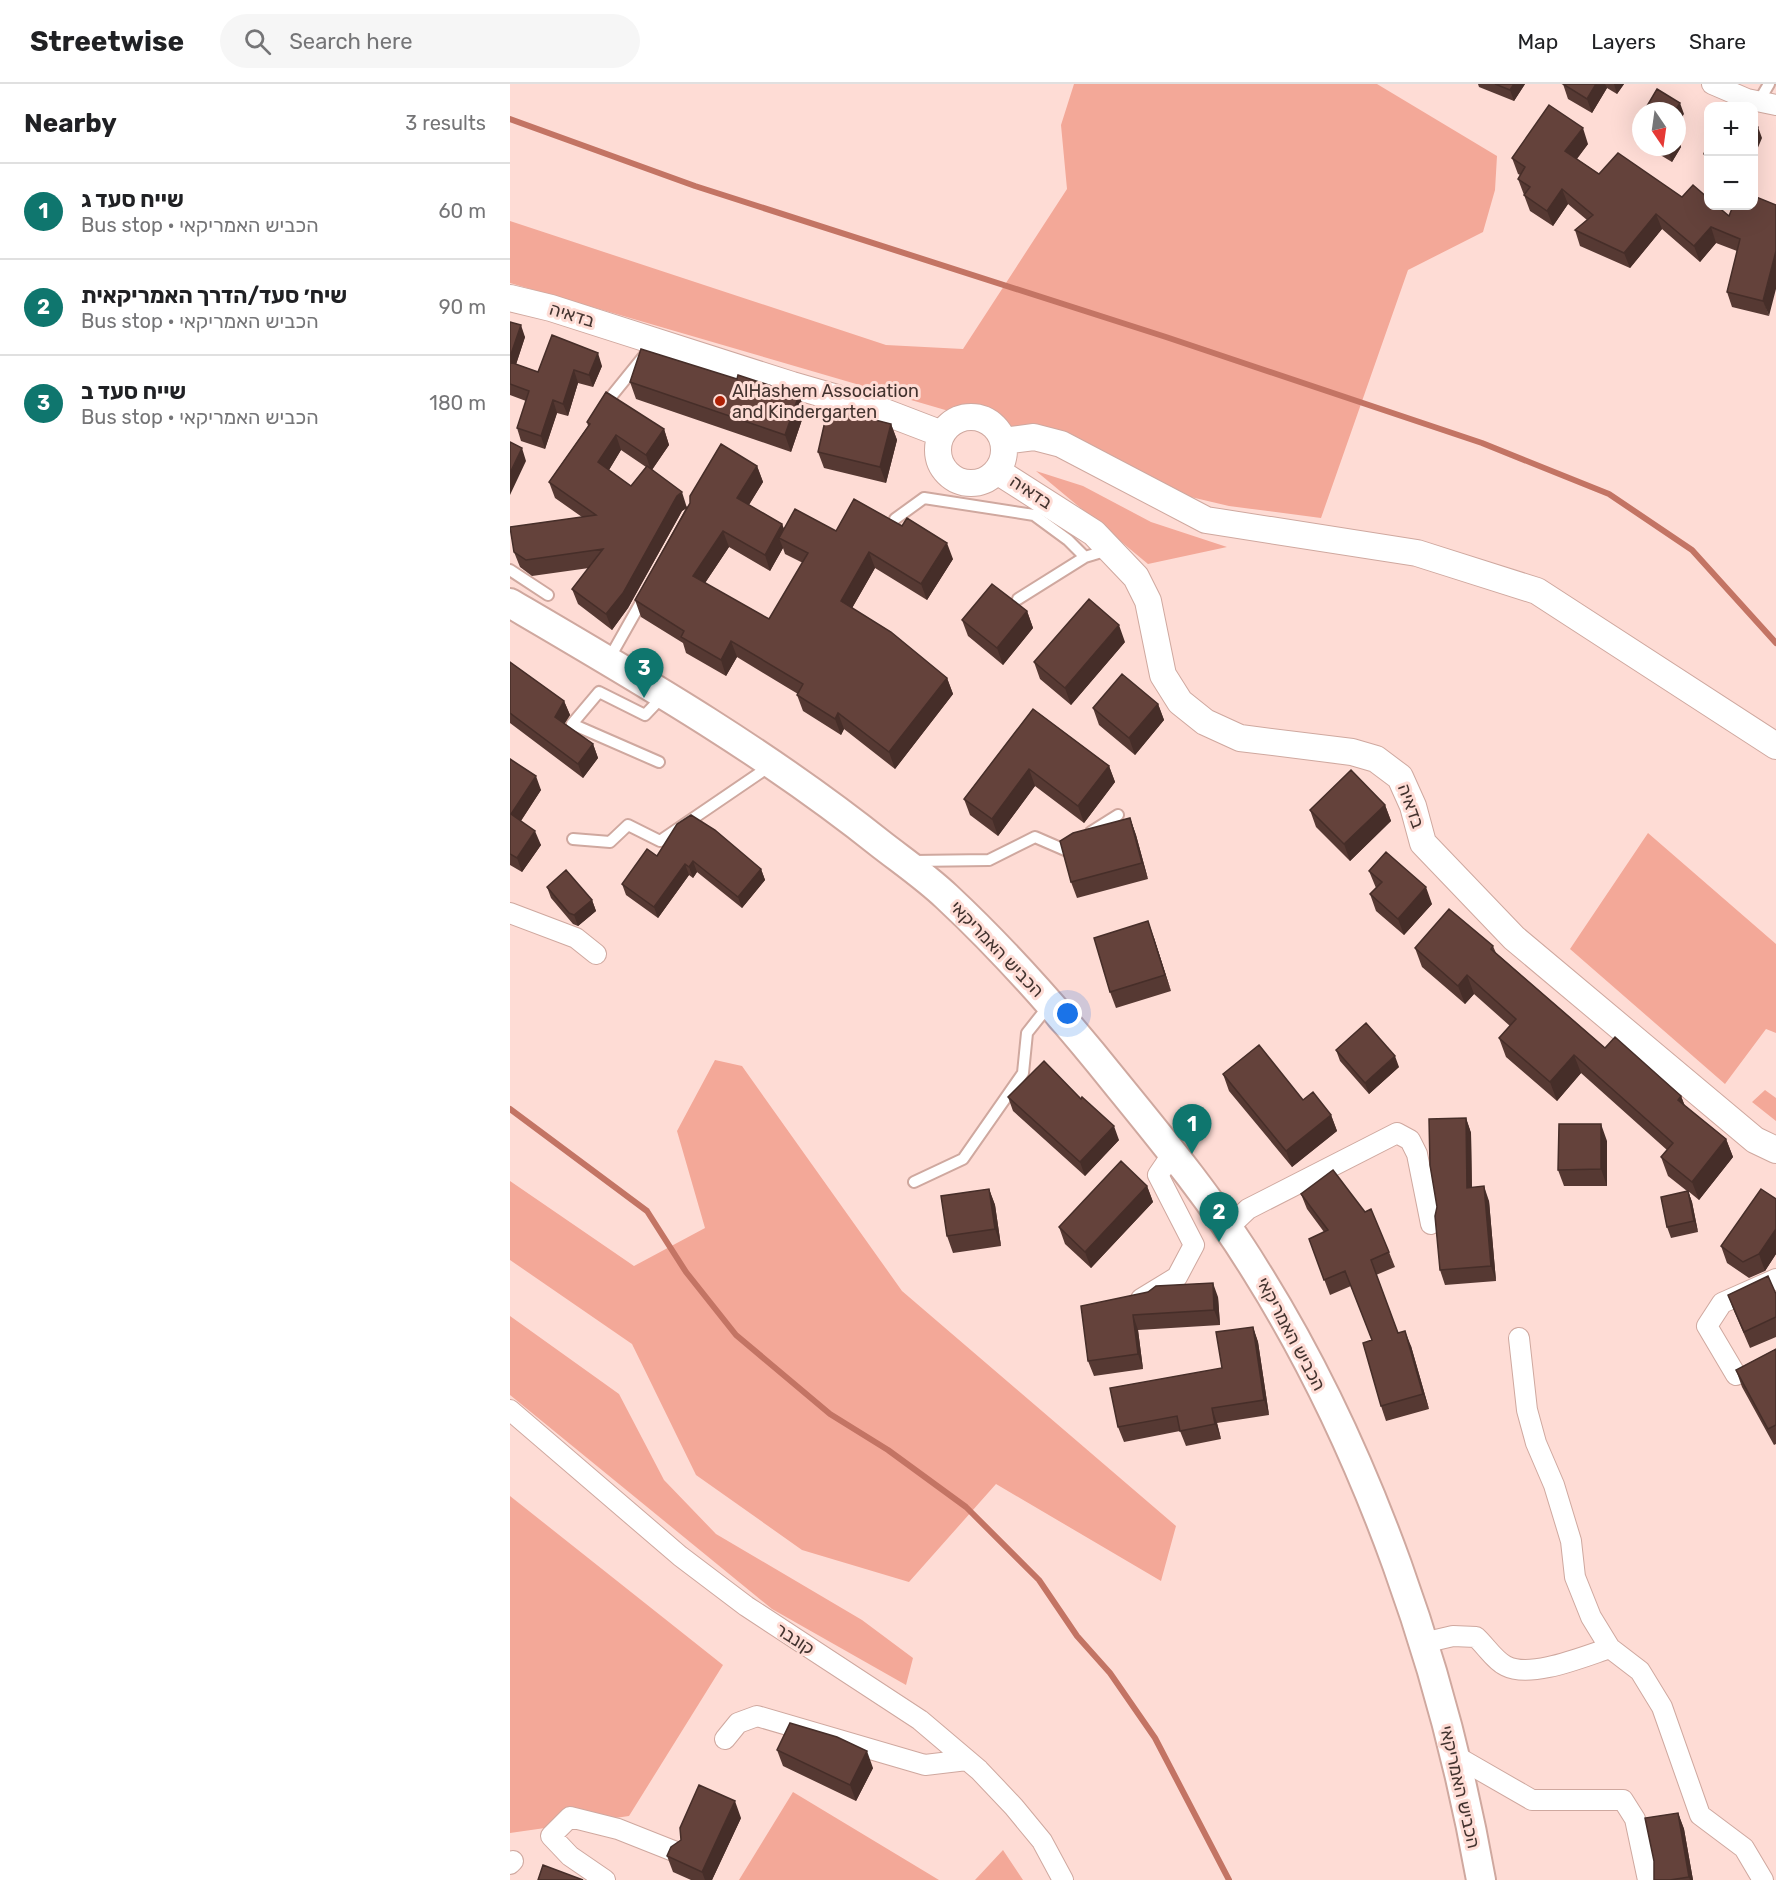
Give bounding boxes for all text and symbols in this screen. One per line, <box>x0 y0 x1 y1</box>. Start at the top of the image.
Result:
search box <box>220 14 640 68</box>
text: Streetwise <box>30 25 184 58</box>
icon: search <box>241 25 274 58</box>
text: Search here <box>289 28 413 55</box>
text: Map <box>1517 29 1558 54</box>
text: Layers <box>1591 29 1656 54</box>
text: Share <box>1689 29 1746 54</box>
north arrow <box>1632 102 1686 156</box>
map controls <box>1704 102 1758 210</box>
button: + <box>1704 102 1758 156</box>
text: Nearby <box>24 108 117 139</box>
text: 3 results <box>405 111 486 135</box>
button: − <box>1704 156 1758 210</box>
text: שייח סעד ג <box>81 186 184 213</box>
text: 1 <box>39 199 48 223</box>
text: 60 m <box>439 199 486 223</box>
text: Bus stop · הכביש האמריקאי <box>81 213 319 237</box>
text: שיח׳ סעד/הדרך האמריקאית <box>81 282 347 309</box>
text: 2 <box>37 295 50 319</box>
text: 90 m <box>439 295 486 319</box>
street label: בדאיה <box>547 298 597 332</box>
text: Bus stop · הכביש האמריקאי <box>81 309 319 333</box>
text: שייח סעד ב <box>81 378 186 405</box>
place label: AlHashem Association and Kindergarten <box>732 380 919 423</box>
text: 3 <box>37 391 50 415</box>
text: 180 m <box>429 391 486 415</box>
marker: AlHashem Association and Kindergarten <box>713 394 727 408</box>
text: Bus stop · הכביש האמריקאי <box>81 405 319 429</box>
street label: בדאיה <box>1006 470 1056 514</box>
pin: 3 <box>624 648 664 698</box>
street label: בדאיה <box>1393 781 1429 831</box>
street label: הכביש האמריקאי <box>946 896 1048 1002</box>
your location <box>1053 999 1082 1028</box>
pin: 1 <box>1172 1104 1212 1154</box>
pin: 2 <box>1200 1192 1238 1242</box>
street label: הכביש האמריקאי <box>1252 1273 1330 1395</box>
street label: קונבר <box>771 1618 819 1660</box>
street label: הכביש האמריקאי <box>1435 1723 1485 1851</box>

